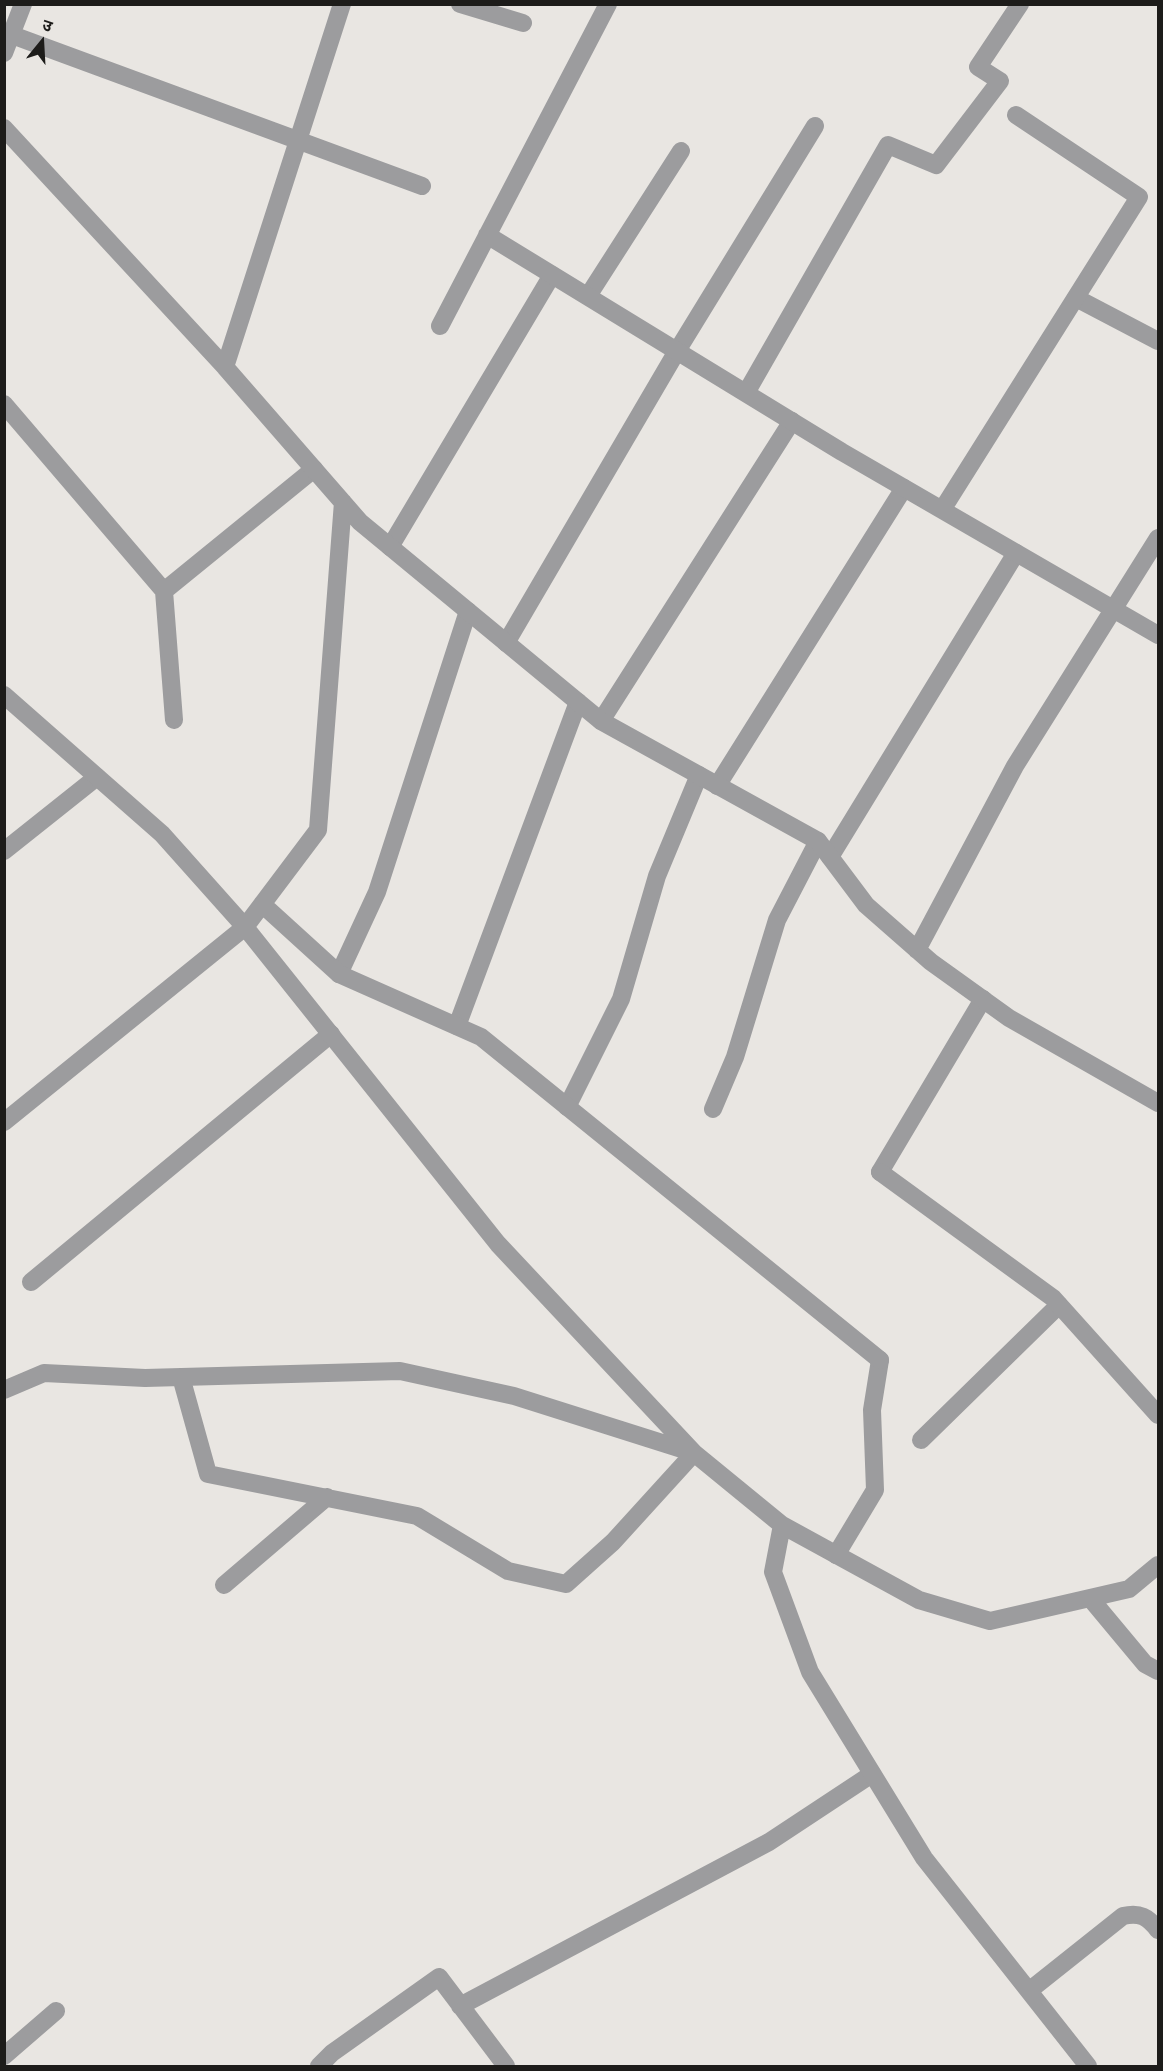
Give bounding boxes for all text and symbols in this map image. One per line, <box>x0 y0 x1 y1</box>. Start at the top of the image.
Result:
north arrow <box>12 12 72 72</box>
text: उ <box>40 14 55 36</box>

